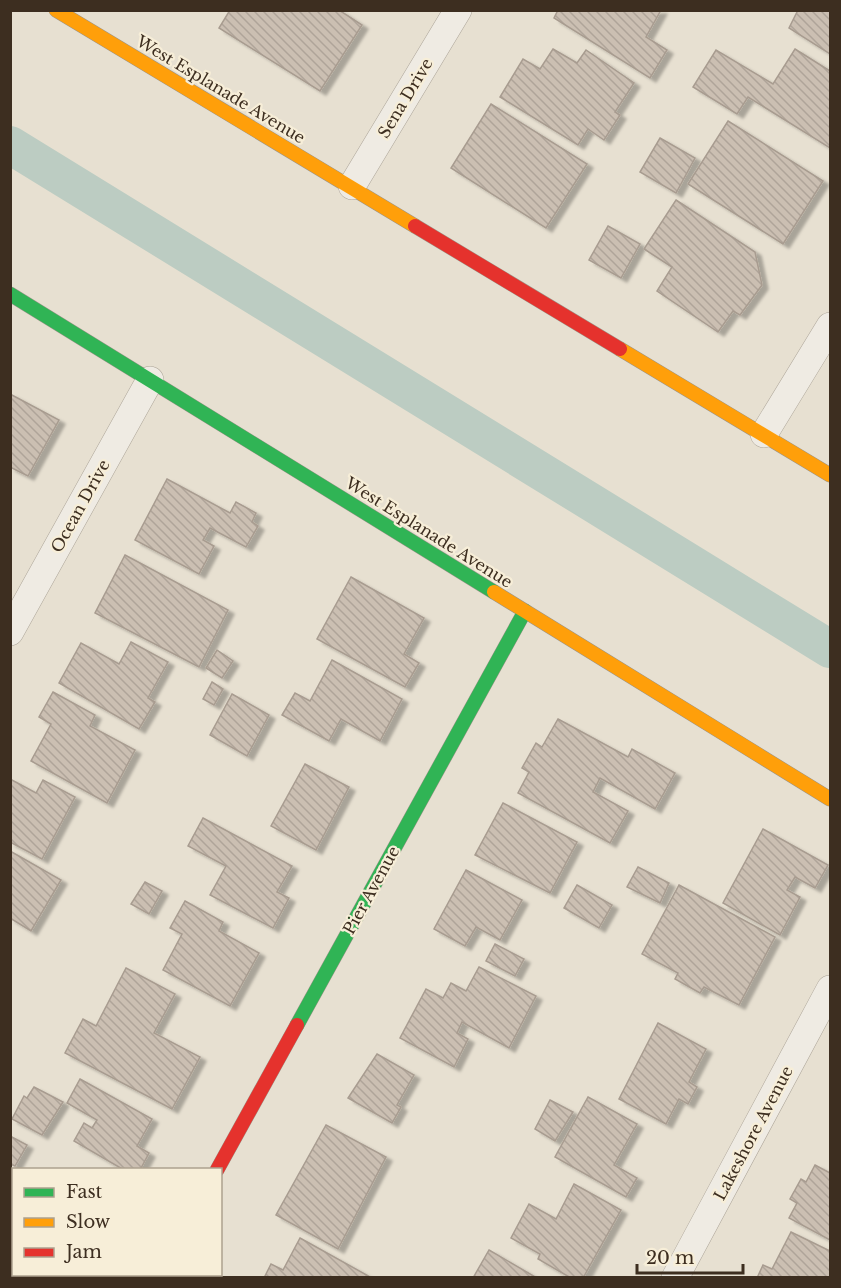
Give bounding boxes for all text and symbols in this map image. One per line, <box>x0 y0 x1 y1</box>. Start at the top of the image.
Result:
street label: West Esplanade Avenue <box>132 30 309 147</box>
street label: Sena Drive <box>373 54 437 142</box>
street label: Ocean Drive <box>46 456 114 556</box>
street label: West Esplanade Avenue <box>341 472 516 592</box>
street label: Pier Avenue <box>339 842 403 938</box>
street label: Lakeshore Avenue <box>709 1062 797 1204</box>
legend <box>12 1168 222 1276</box>
text: Fast <box>66 1181 103 1203</box>
text: Slow <box>66 1211 111 1233</box>
scale bar <box>637 1237 744 1275</box>
text: Jam <box>64 1241 102 1263</box>
text: 20 m <box>646 1247 694 1269</box>

